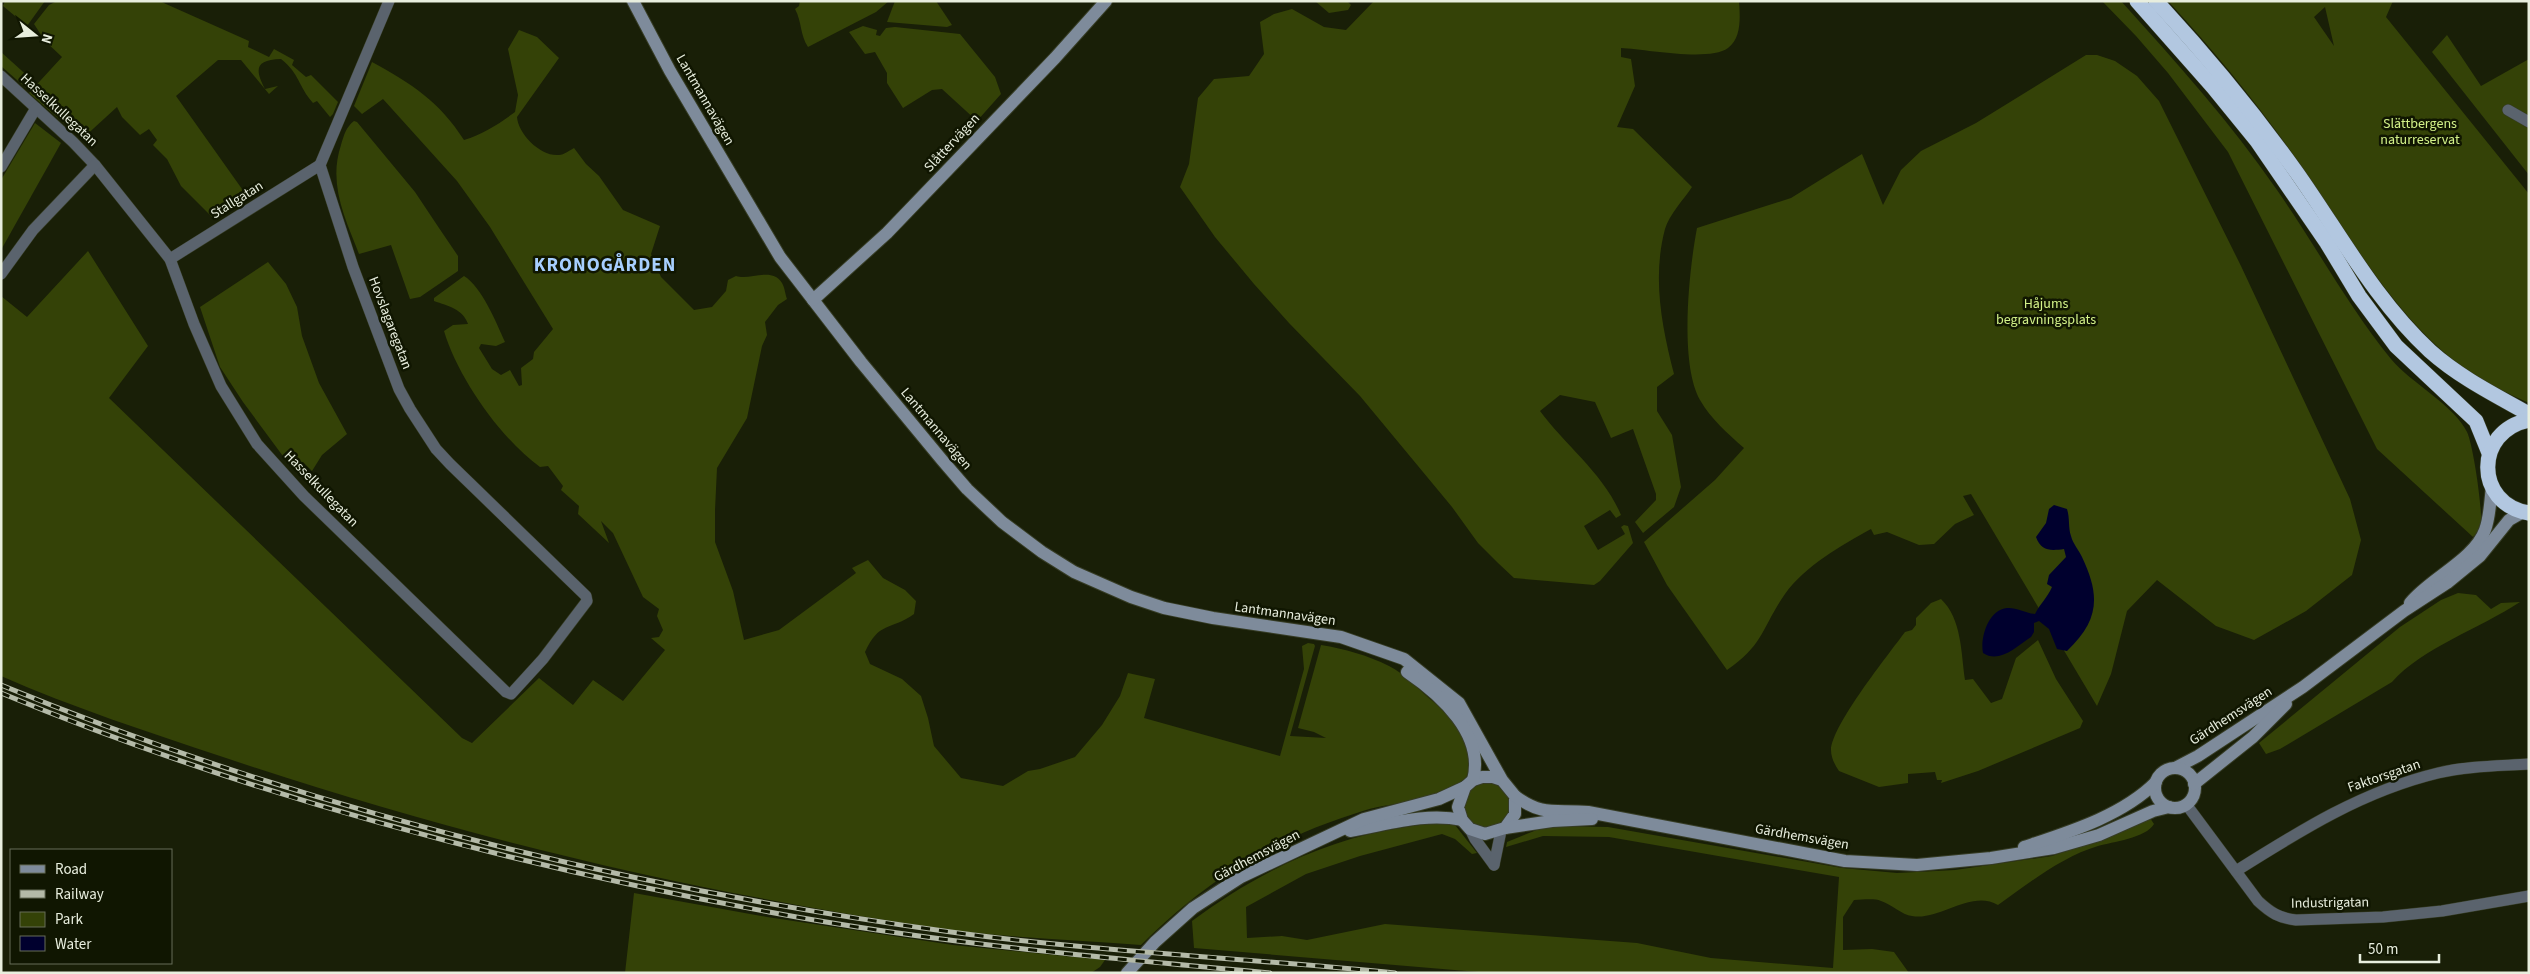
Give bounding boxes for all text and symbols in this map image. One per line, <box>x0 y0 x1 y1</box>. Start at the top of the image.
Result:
north arrow <box>10 10 60 60</box>
text: N <box>36 31 57 46</box>
street label: Lantmannavägen <box>671 51 739 149</box>
street label: Hasselkullegatan <box>16 69 102 151</box>
street label: Slåttervägen <box>920 109 984 177</box>
park label: Slättbergens naturreservat <box>2380 114 2460 150</box>
street label: Stallgatan <box>207 176 267 224</box>
district label: KRONOGÅRDEN <box>534 252 676 279</box>
street label: Hovslagaregatan <box>363 274 417 372</box>
park label: Håjums begravningsplats <box>1996 294 2096 330</box>
street label: Lantmannavägen <box>896 383 976 475</box>
street label: Hasselkullegatan <box>279 446 363 532</box>
street label: Lantmannavägen <box>1233 597 1337 631</box>
street label: Gärdhemsvägen <box>2186 682 2276 750</box>
street label: Faktorsgatan <box>2345 754 2423 798</box>
street label: Gärdhemsvägen <box>1753 819 1851 855</box>
street label: Gärdhemsvägen <box>1210 825 1304 887</box>
legend <box>10 849 172 964</box>
text: Road <box>55 859 87 880</box>
text: Railway <box>55 884 104 905</box>
street label: Industrigatan <box>2291 892 2369 914</box>
text: Park <box>55 909 84 930</box>
scale bar <box>2360 932 2439 964</box>
text: Water <box>55 934 92 955</box>
text: 50 m <box>2368 939 2398 960</box>

